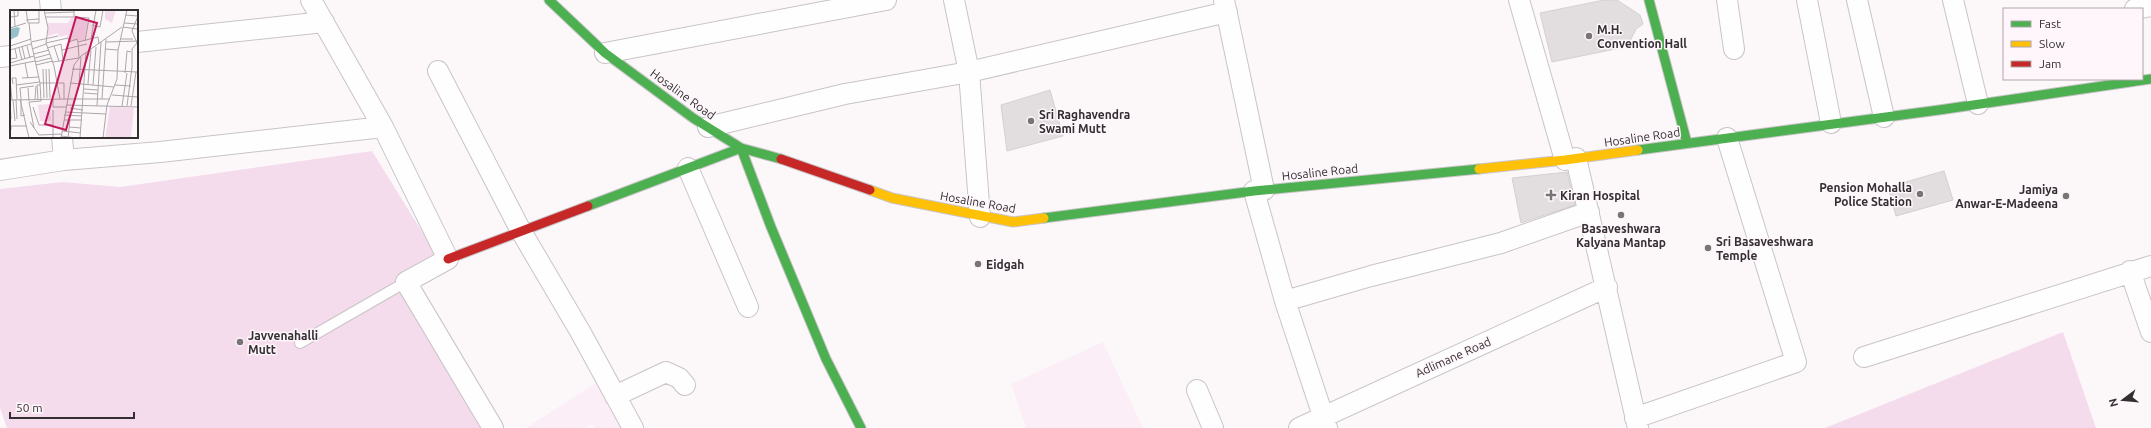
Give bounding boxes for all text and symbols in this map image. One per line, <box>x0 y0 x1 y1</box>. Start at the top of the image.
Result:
legend <box>2003 8 2143 80</box>
inset map <box>10 10 138 138</box>
text: Fast <box>2039 17 2061 30</box>
place label: M.H. Convention Hall <box>1597 23 1687 50</box>
marker: M.H. Convention Hall <box>1584 31 1594 41</box>
text: Slow <box>2039 37 2065 50</box>
text: Jam <box>2039 57 2061 70</box>
street label: Hosaline Road <box>648 66 718 122</box>
place label: Sri Raghavendra Swami Mutt <box>1039 108 1130 135</box>
marker: Sri Raghavendra Swami Mutt <box>1026 116 1036 126</box>
street label: Hosaline Road <box>1603 125 1681 149</box>
street label: Hosaline Road <box>1281 162 1359 182</box>
place label: Pension Mohalla Police Station <box>1819 181 1912 208</box>
place label: Jamiya Anwar-E-Madeena <box>1955 183 2058 210</box>
street label: Hosaline Road <box>939 189 1017 215</box>
marker: Kiran Hospital <box>1545 189 1557 201</box>
place label: Kiran Hospital <box>1560 189 1640 202</box>
marker: Pension Mohalla Police Station <box>1915 189 1925 199</box>
marker: Jamiya Anwar-E-Madeena <box>2061 191 2071 201</box>
marker: Basaveshwara Kalyana Mantap <box>1616 210 1626 220</box>
place label: Basaveshwara Kalyana Mantap <box>1576 222 1666 249</box>
place label: Sri Basaveshwara Temple <box>1716 235 1813 262</box>
marker: Sri Basaveshwara Temple <box>1703 243 1713 253</box>
place label: Eidgah <box>986 258 1024 271</box>
marker: Eidgah <box>973 259 983 269</box>
place label: Javvenahalli Mutt <box>248 329 318 356</box>
street label: Adlimane Road <box>1413 335 1493 379</box>
marker: Javvenahalli Mutt <box>235 337 245 347</box>
north arrow <box>2103 380 2143 420</box>
scale bar <box>10 394 134 420</box>
text: N <box>2106 397 2120 408</box>
text: 50 m <box>16 401 43 414</box>

